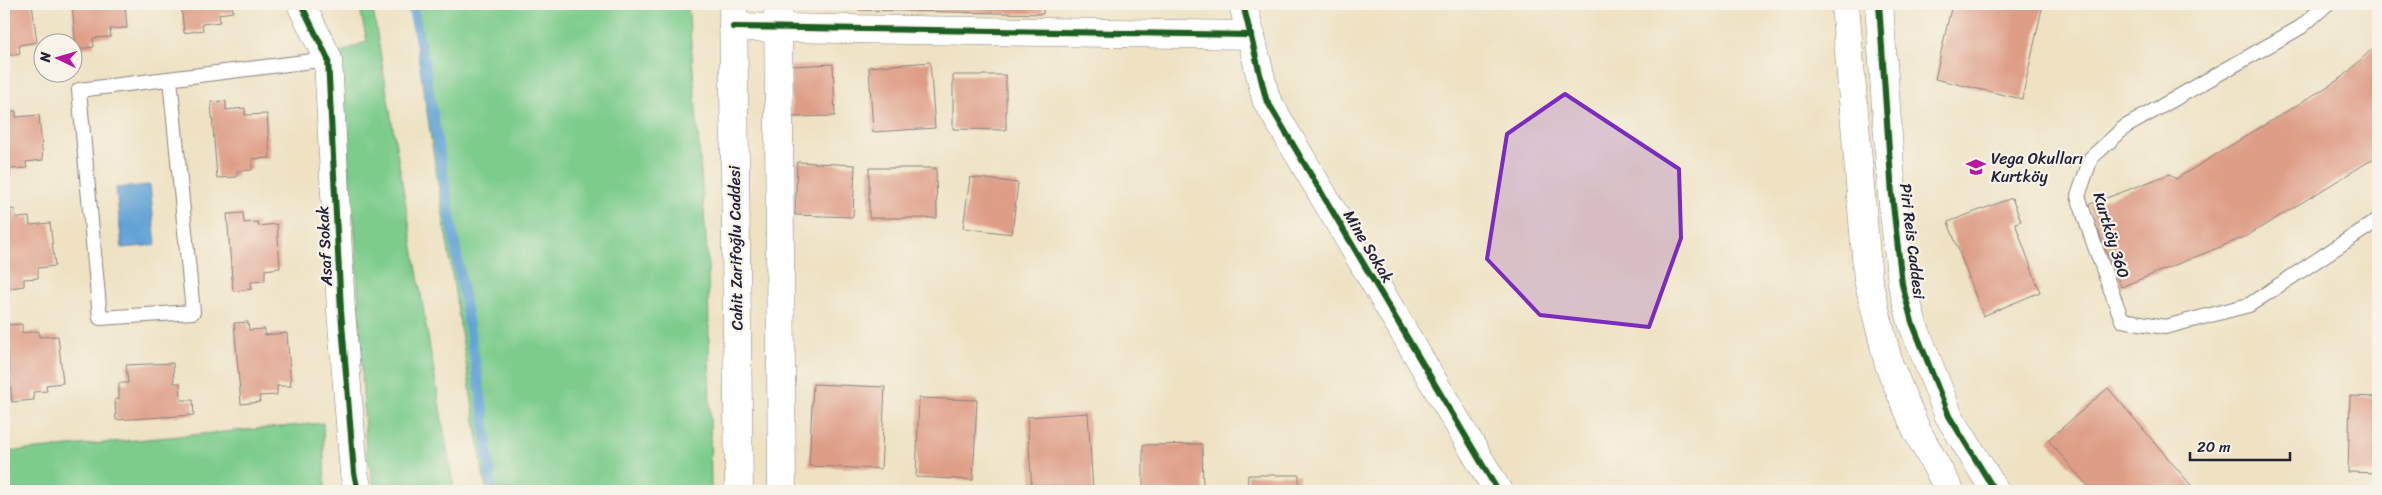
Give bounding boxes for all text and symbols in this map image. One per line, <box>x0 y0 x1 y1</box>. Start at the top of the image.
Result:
north arrow <box>32 32 82 82</box>
text: N <box>33 51 58 64</box>
place label: Vega Okulları Kurtköy <box>1991 144 2083 191</box>
school or university icon: Vega Okulları Kurtköy <box>1965 156 1987 178</box>
street label: Cahit Zarifoğlu Caddesi <box>720 165 751 331</box>
street label: Piri Reis Caddesi <box>1891 181 1934 301</box>
street label: Kurtköy 360 <box>2085 188 2138 282</box>
street label: Mine Sokak <box>1335 204 1402 289</box>
street label: Asaf Sokak <box>308 205 341 288</box>
scale bar <box>2190 430 2290 462</box>
text: 20 m <box>2197 434 2231 460</box>

